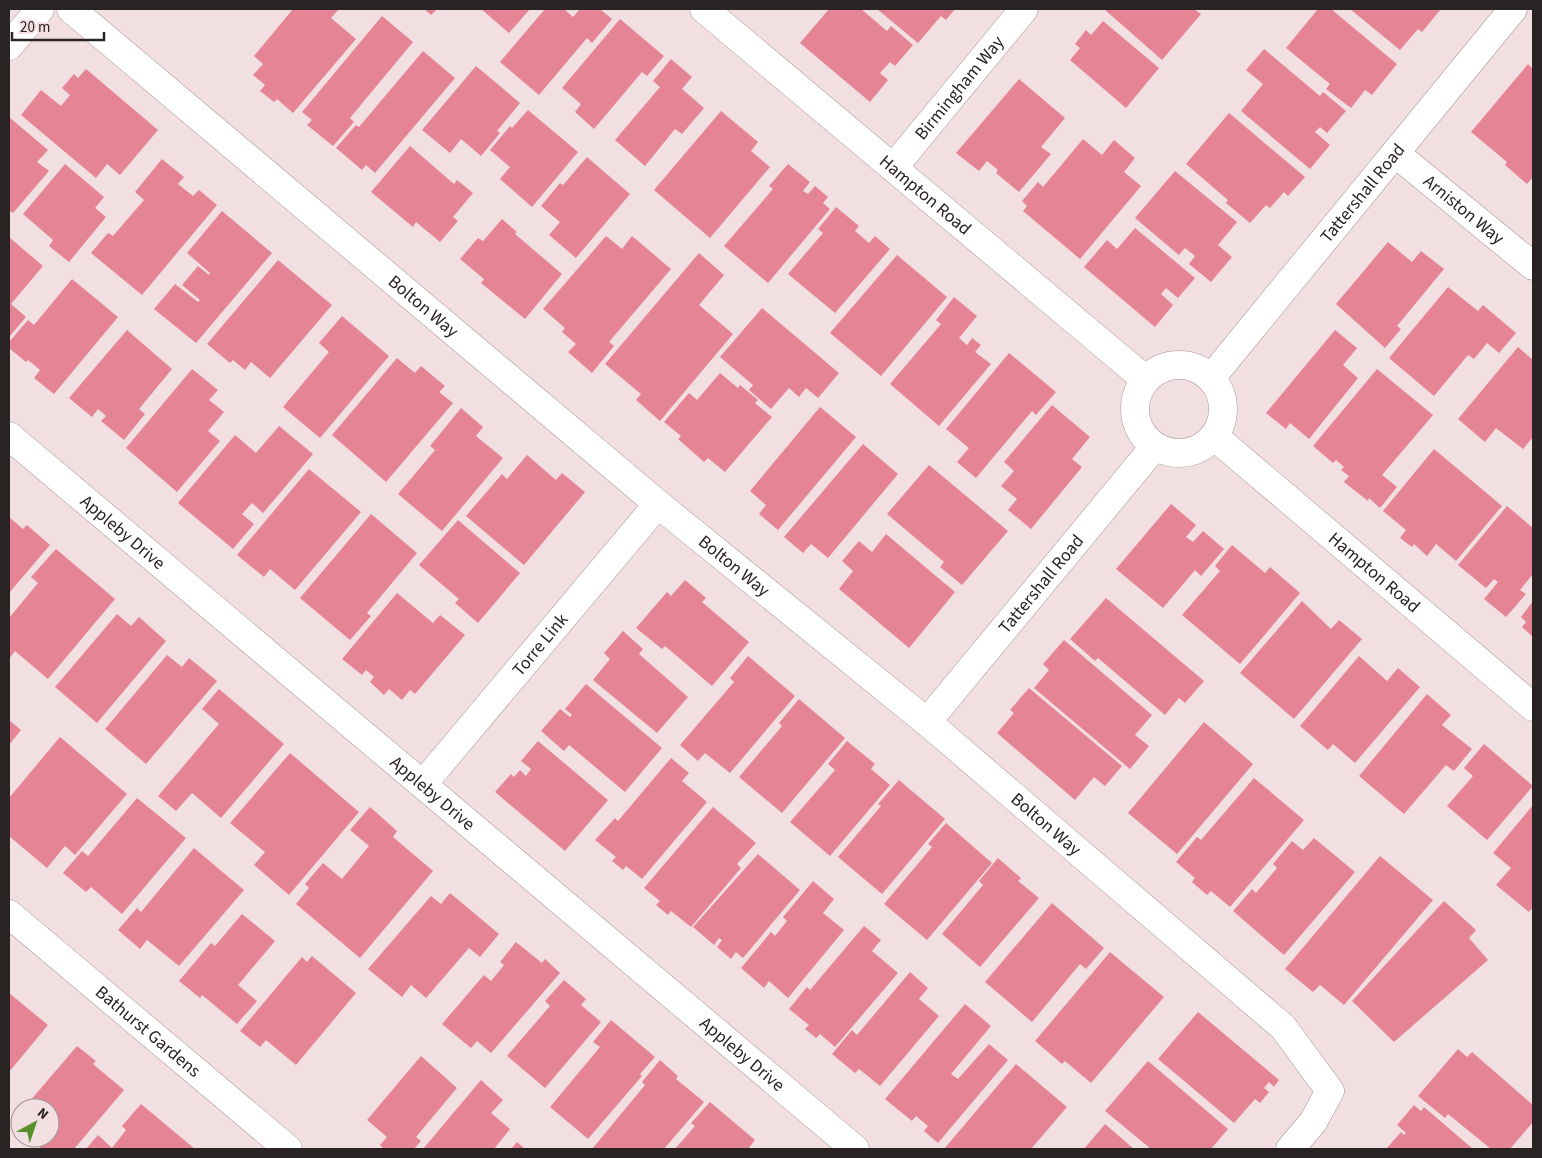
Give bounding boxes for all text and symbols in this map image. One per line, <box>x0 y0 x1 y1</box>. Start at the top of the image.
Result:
scale bar <box>12 10 105 42</box>
text: 20 m <box>20 17 50 38</box>
street label: Birmingham Way <box>909 30 1010 146</box>
street label: Tattershall Road <box>1315 138 1411 248</box>
street label: Hampton Road <box>874 149 976 241</box>
street label: Arniston Way <box>1418 169 1510 251</box>
street label: Bolton Way <box>382 269 464 344</box>
street label: Appleby Drive <box>75 489 171 576</box>
street label: Hampton Road <box>1323 526 1425 619</box>
street label: Tattershall Road <box>993 529 1090 639</box>
street label: Bolton Way <box>693 530 775 603</box>
street label: Torre Link <box>507 608 574 682</box>
street label: Appleby Drive <box>384 750 480 837</box>
street label: Bolton Way <box>1005 787 1087 862</box>
street label: Bathurst Gardens <box>90 980 206 1083</box>
street label: Appleby Drive <box>694 1011 790 1098</box>
north arrow <box>10 1098 60 1148</box>
text: N <box>33 1103 53 1124</box>

